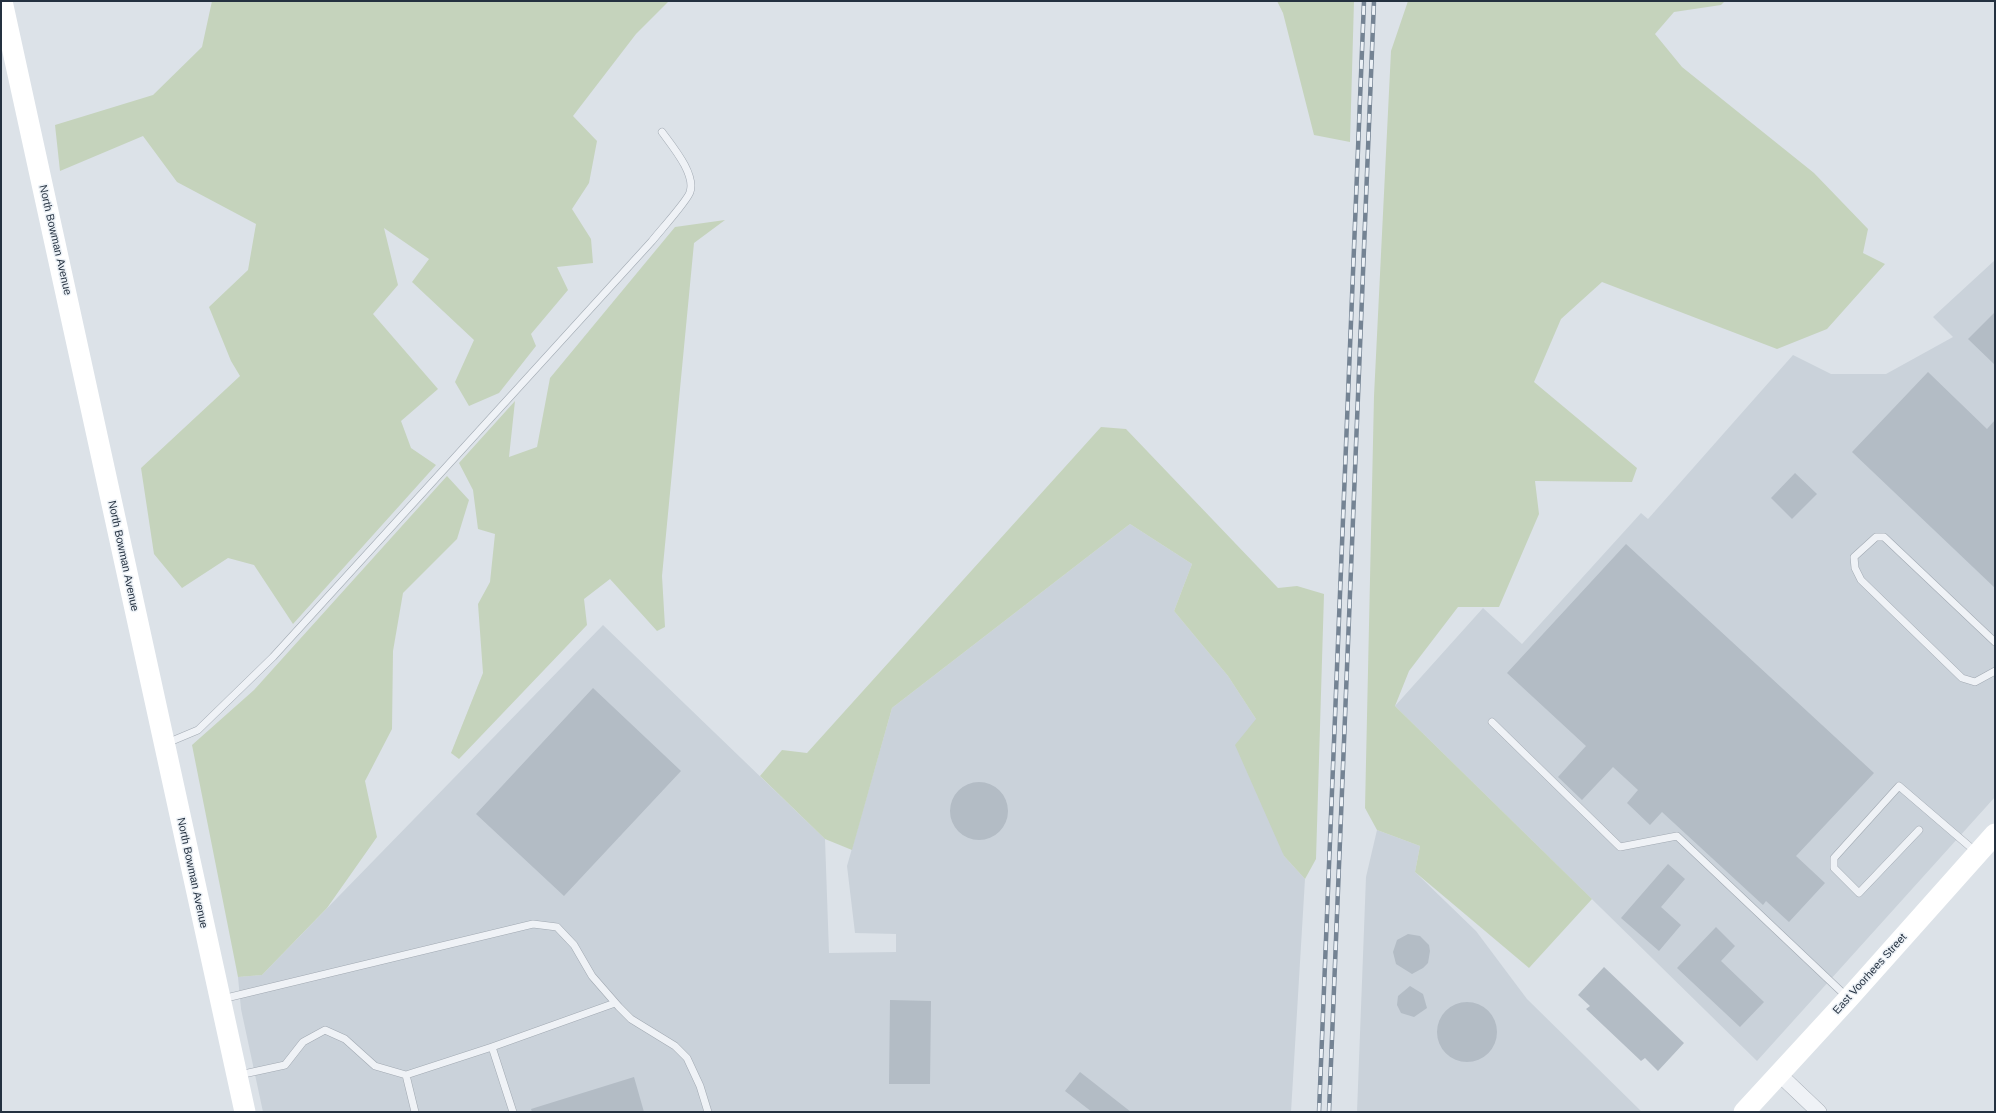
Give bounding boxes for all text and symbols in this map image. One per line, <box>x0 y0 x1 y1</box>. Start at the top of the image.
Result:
street label: North Bowman Avenue <box>36 184 74 296</box>
street label: North Bowman Avenue <box>105 499 141 613</box>
street label: North Bowman Avenue <box>174 816 210 930</box>
street label: East Voorhees Street <box>1830 931 1910 1017</box>

